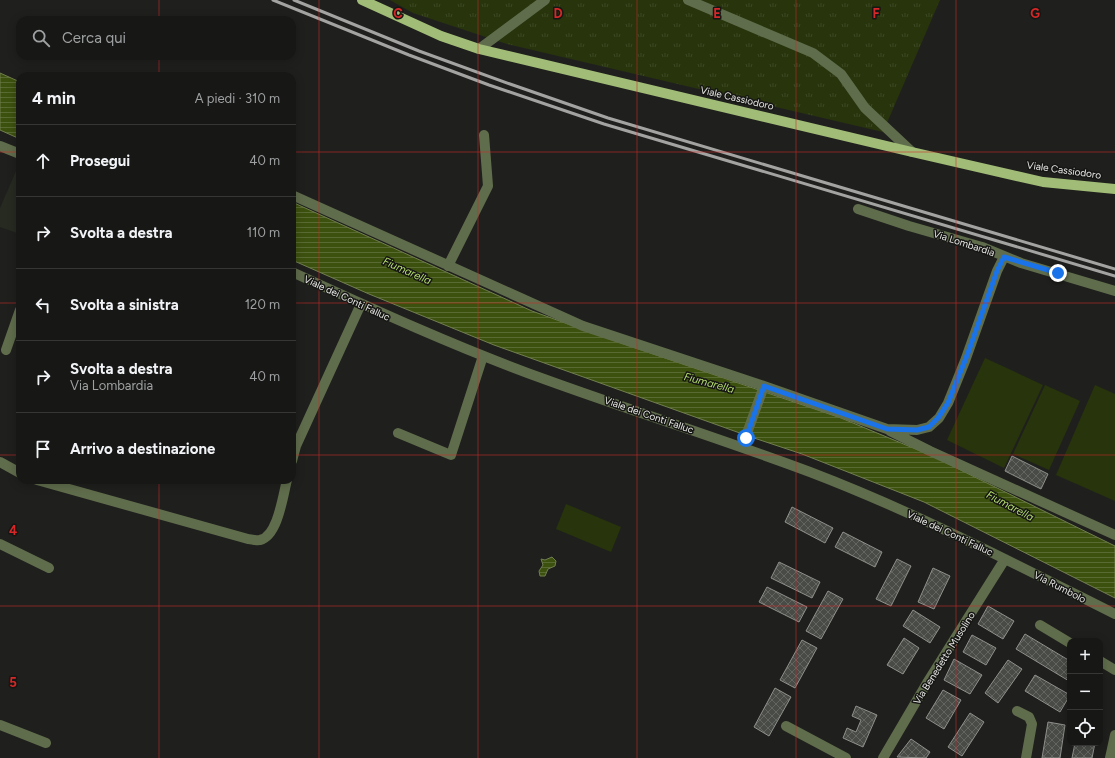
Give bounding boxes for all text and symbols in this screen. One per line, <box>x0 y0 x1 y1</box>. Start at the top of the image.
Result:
text: C <box>393 6 403 21</box>
text: D <box>553 6 563 21</box>
text: E <box>713 6 721 21</box>
text: F <box>872 6 880 21</box>
text: G <box>1030 6 1040 21</box>
search box <box>16 16 296 60</box>
icon: search <box>30 27 52 49</box>
text: Cerca qui <box>62 29 126 47</box>
street label: Viale Cassiodoro <box>699 83 775 113</box>
text: 4 min <box>32 88 76 108</box>
text: A piedi · 310 m <box>195 91 280 106</box>
icon: ahead <box>32 150 54 172</box>
text: Prosegui <box>70 152 130 170</box>
text: 40 m <box>249 153 280 168</box>
street label: Viale Cassiodoro <box>1026 158 1102 182</box>
icon: right <box>32 222 54 244</box>
text: Svolta a destra <box>70 224 173 242</box>
text: 110 m <box>247 225 280 240</box>
street label: Via Lombardia <box>932 227 996 259</box>
water label: Fiumarella <box>381 255 434 288</box>
route end <box>1049 264 1067 282</box>
street label: Viale dei Conti Falluc <box>302 272 393 324</box>
icon: left <box>32 294 54 316</box>
text: Svolta a sinistra <box>70 296 179 314</box>
text: 120 m <box>245 297 280 312</box>
text: Svolta a destra <box>70 360 173 378</box>
icon: right <box>32 366 54 388</box>
text: 40 m <box>249 369 280 384</box>
water label: Fiumarella <box>682 370 736 396</box>
text: Via Lombardia <box>70 378 153 393</box>
street label: Viale dei Conti Falluc <box>603 394 696 437</box>
route start <box>737 429 755 447</box>
icon: arrive <box>32 438 54 460</box>
text: Arrivo a destinazione <box>70 440 215 458</box>
water label: Fiumarella <box>984 488 1036 524</box>
street label: Viale dei Conti Falluc <box>905 507 996 559</box>
text: 4 <box>9 523 17 538</box>
street label: Via Rumbolo <box>1032 568 1088 606</box>
street label: Via Benedetto Musolino <box>910 609 978 707</box>
map controls <box>1067 638 1103 746</box>
button: + <box>1067 638 1103 674</box>
button: − <box>1067 674 1103 710</box>
text: 5 <box>9 675 17 690</box>
button: locate <box>1067 710 1103 746</box>

